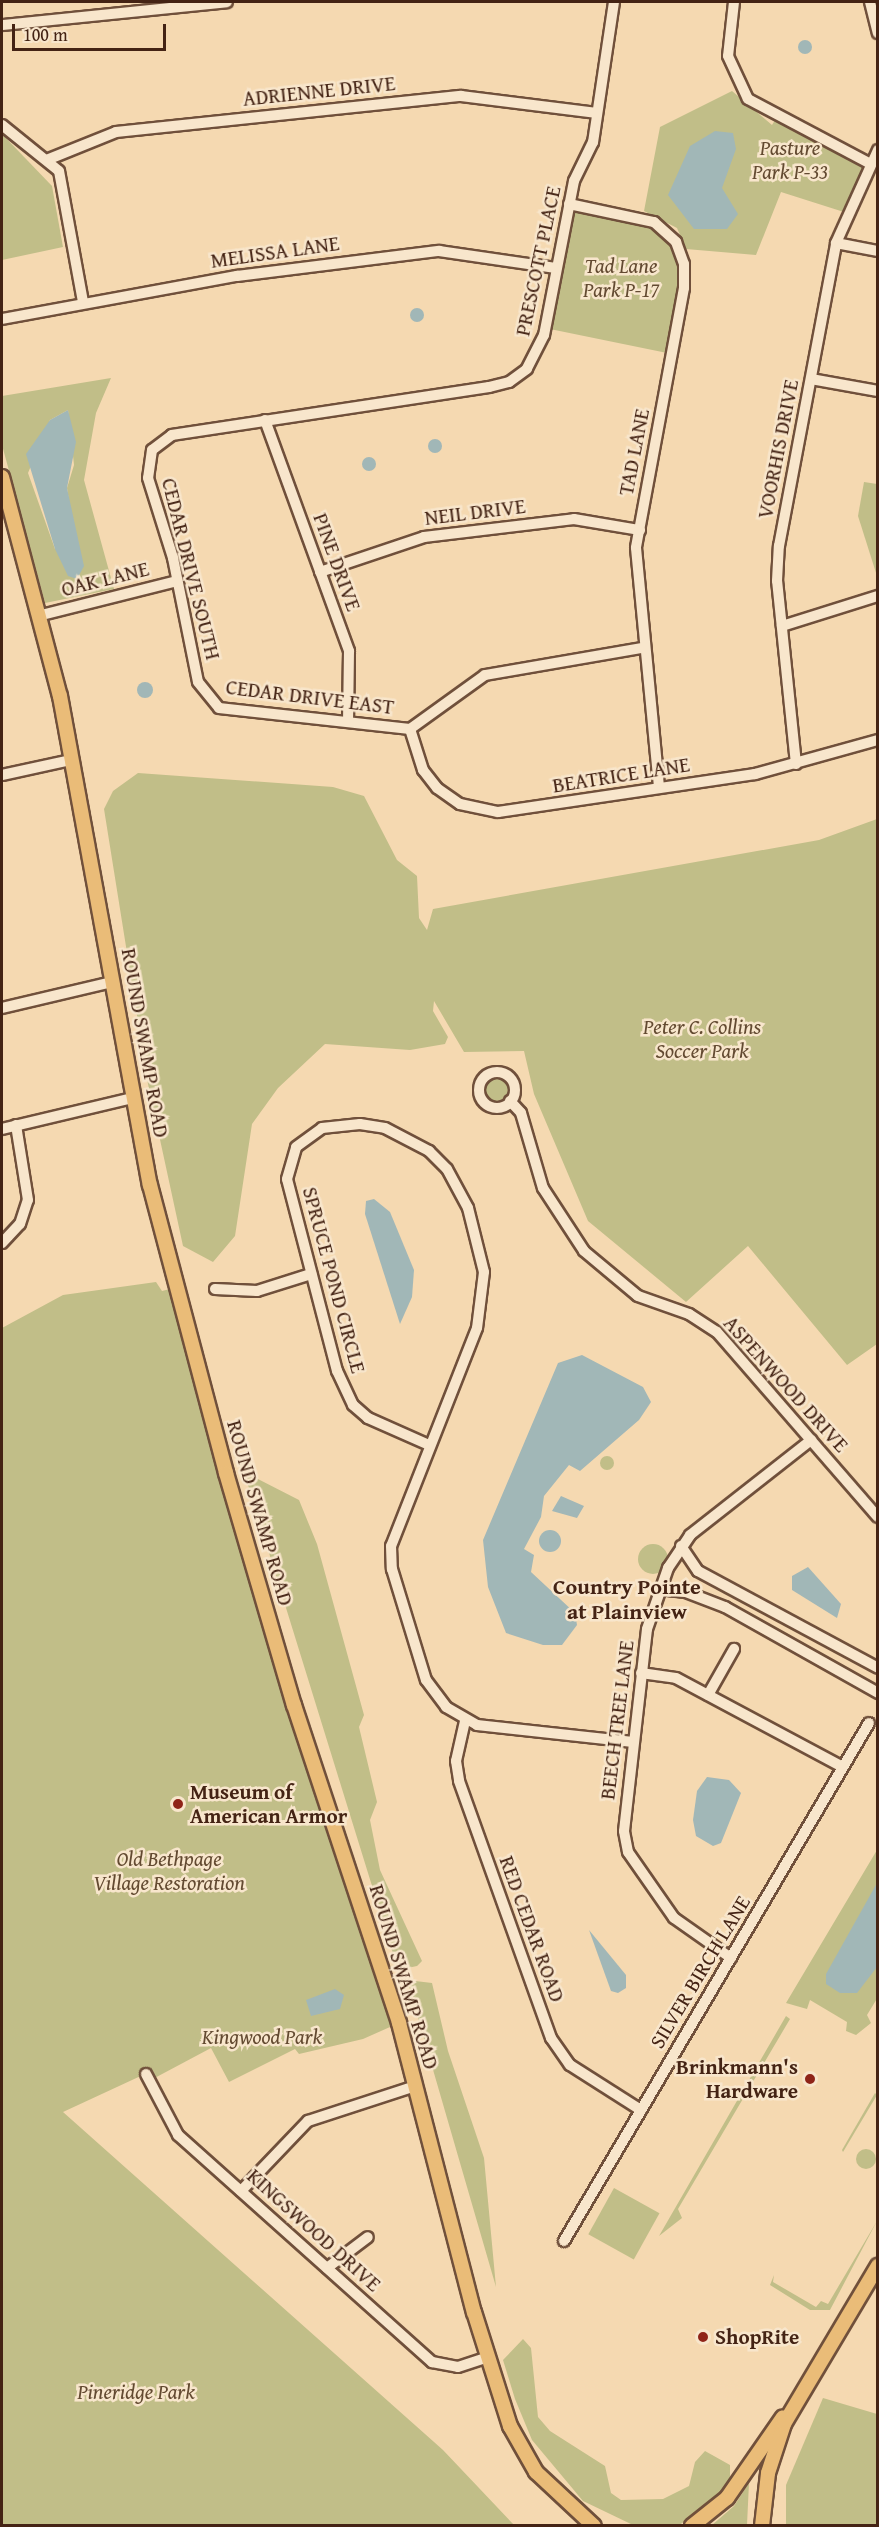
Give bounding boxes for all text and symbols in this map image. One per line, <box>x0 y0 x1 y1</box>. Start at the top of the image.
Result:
scale bar <box>15 12 170 50</box>
text: 100 m <box>23 21 68 48</box>
street label: ADRIENNE DRIVE <box>242 70 396 112</box>
park label: Pasture Park P-33 <box>752 135 828 185</box>
street label: PRESCOTT PLACE <box>510 184 566 338</box>
street label: MELISSA LANE <box>209 230 341 274</box>
park label: Tad Lane Park P-17 <box>583 253 659 303</box>
street label: VOORHIS DRIVE <box>752 377 804 521</box>
street label: TAD LANE <box>613 406 655 498</box>
street label: CEDAR DRIVE SOUTH <box>156 475 226 663</box>
street label: NEIL DRIVE <box>423 493 527 531</box>
street label: PINE DRIVE <box>308 510 366 614</box>
street label: OAK LANE <box>59 556 151 602</box>
street label: CEDAR DRIVE EAST <box>224 674 396 720</box>
street label: BEATRICE LANE <box>551 752 691 798</box>
street label: ROUND SWAMP ROAD <box>116 946 174 1140</box>
park label: Peter C. Collins Soccer Park <box>643 1014 761 1064</box>
street label: SPRUCE POND CIRCLE <box>297 1184 371 1376</box>
street label: ASPENWOOD DRIVE <box>718 1311 854 1457</box>
street label: ROUND SWAMP ROAD <box>221 1417 299 1609</box>
district label: Country Pointe at Plainview <box>553 1573 701 1624</box>
street label: BEECH TREE LANE <box>595 1639 639 1801</box>
place label: Museum of American Armor <box>190 1779 347 1829</box>
marker: Museum of American Armor <box>171 1797 185 1811</box>
park label: Old Bethpage Village Restoration <box>93 1846 245 1896</box>
street label: RED CEDAR ROAD <box>494 1853 570 2005</box>
street label: ROUND SWAMP ROAD <box>364 1882 444 2072</box>
street label: SILVER BIRCH LANE <box>644 1891 756 2053</box>
park label: Kingwood Park <box>202 2024 322 2050</box>
place label: Brinkmann's Hardware <box>676 2054 798 2104</box>
marker: Brinkmann's Hardware <box>803 2072 817 2086</box>
street label: KINGSWOOD DRIVE <box>242 2163 386 2297</box>
place label: ShopRite <box>715 2324 799 2350</box>
marker: ShopRite <box>696 2330 710 2344</box>
park label: Pineridge Park <box>77 2379 195 2405</box>

